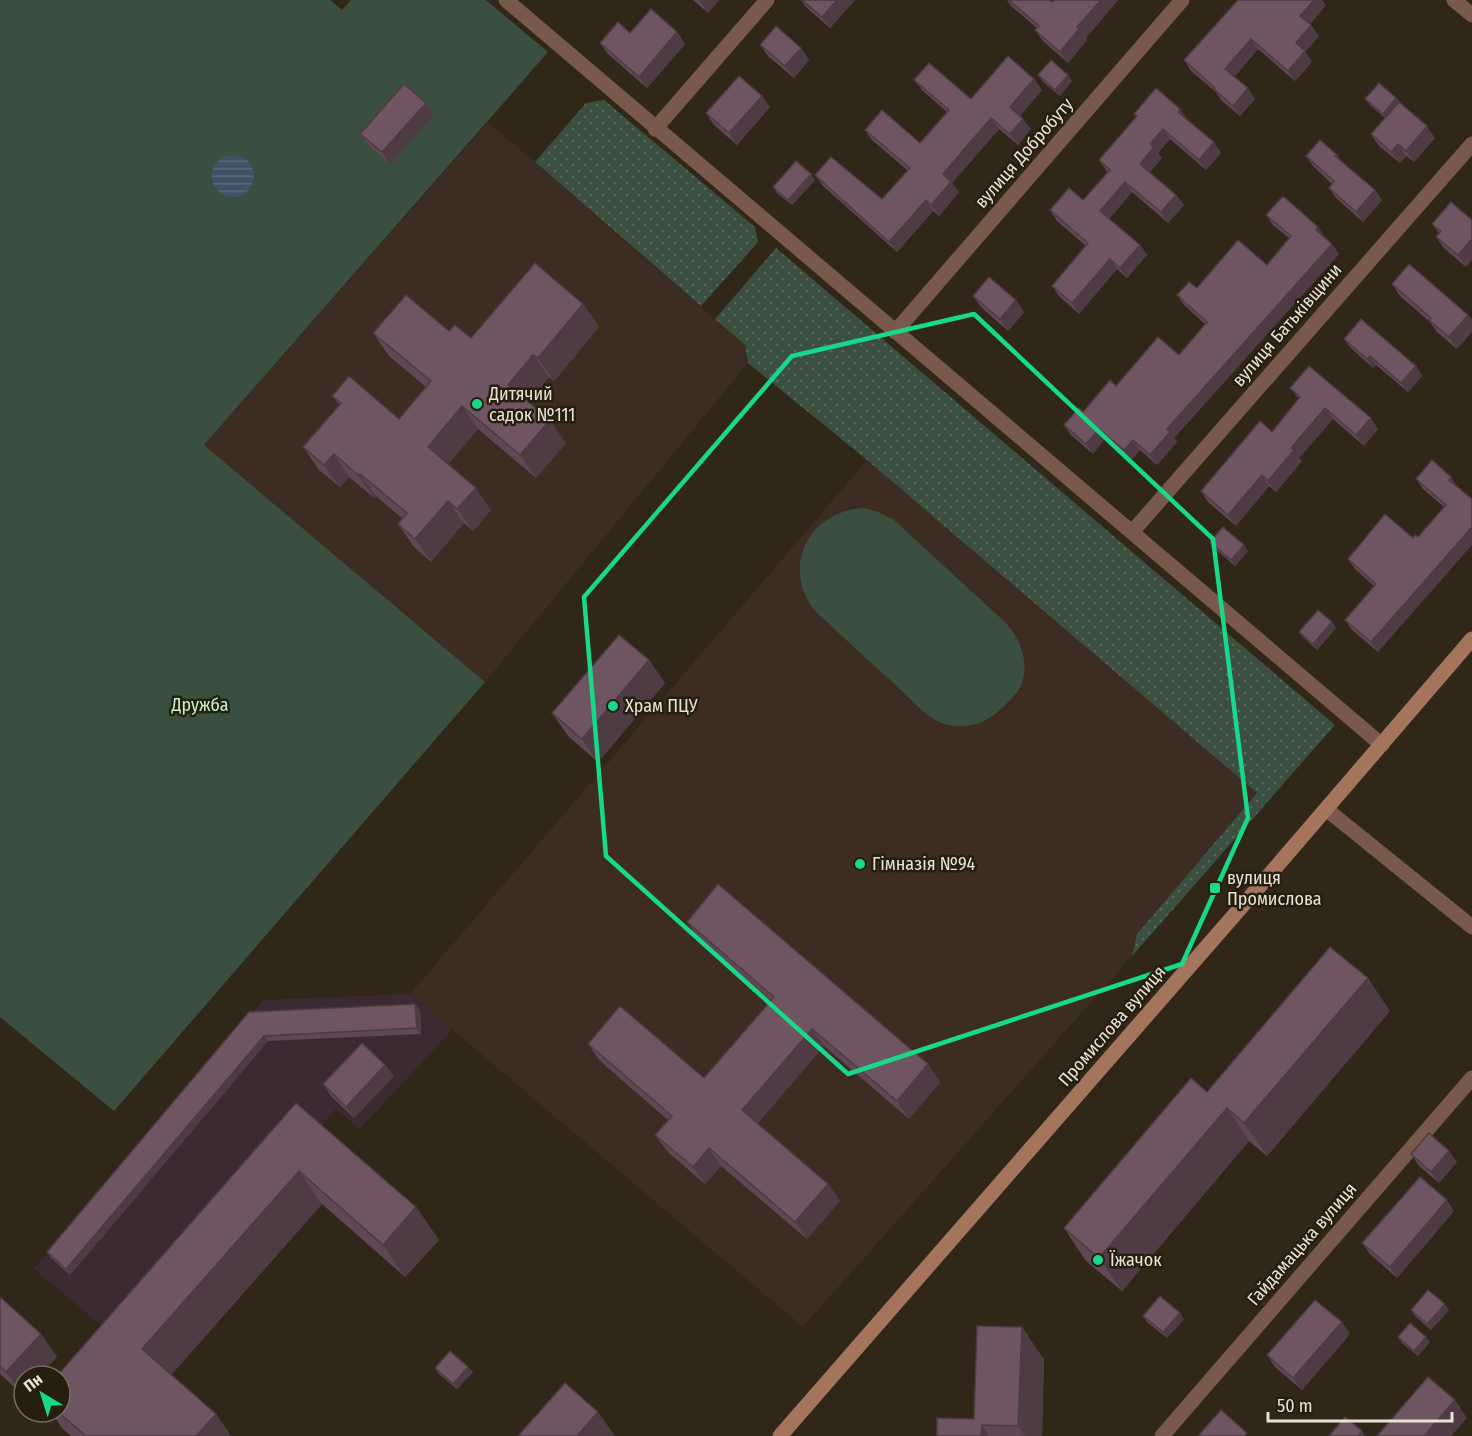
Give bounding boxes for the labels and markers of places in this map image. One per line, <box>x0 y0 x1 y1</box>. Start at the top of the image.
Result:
place label: Дитячий садок №111 <box>488 383 575 426</box>
marker: Дитячий садок №111 <box>470 397 484 411</box>
place label: Храм ПЦУ <box>625 695 698 717</box>
marker: Храм ПЦУ <box>606 699 620 713</box>
place label: Гімназія №94 <box>872 853 976 875</box>
marker: Гімназія №94 <box>853 857 867 871</box>
place label: вулиця Промислова <box>1227 867 1322 910</box>
marker: вулиця Промислова <box>1208 881 1222 895</box>
place label: Їжачок <box>1109 1249 1162 1271</box>
marker: Їжачок <box>1091 1253 1105 1267</box>

